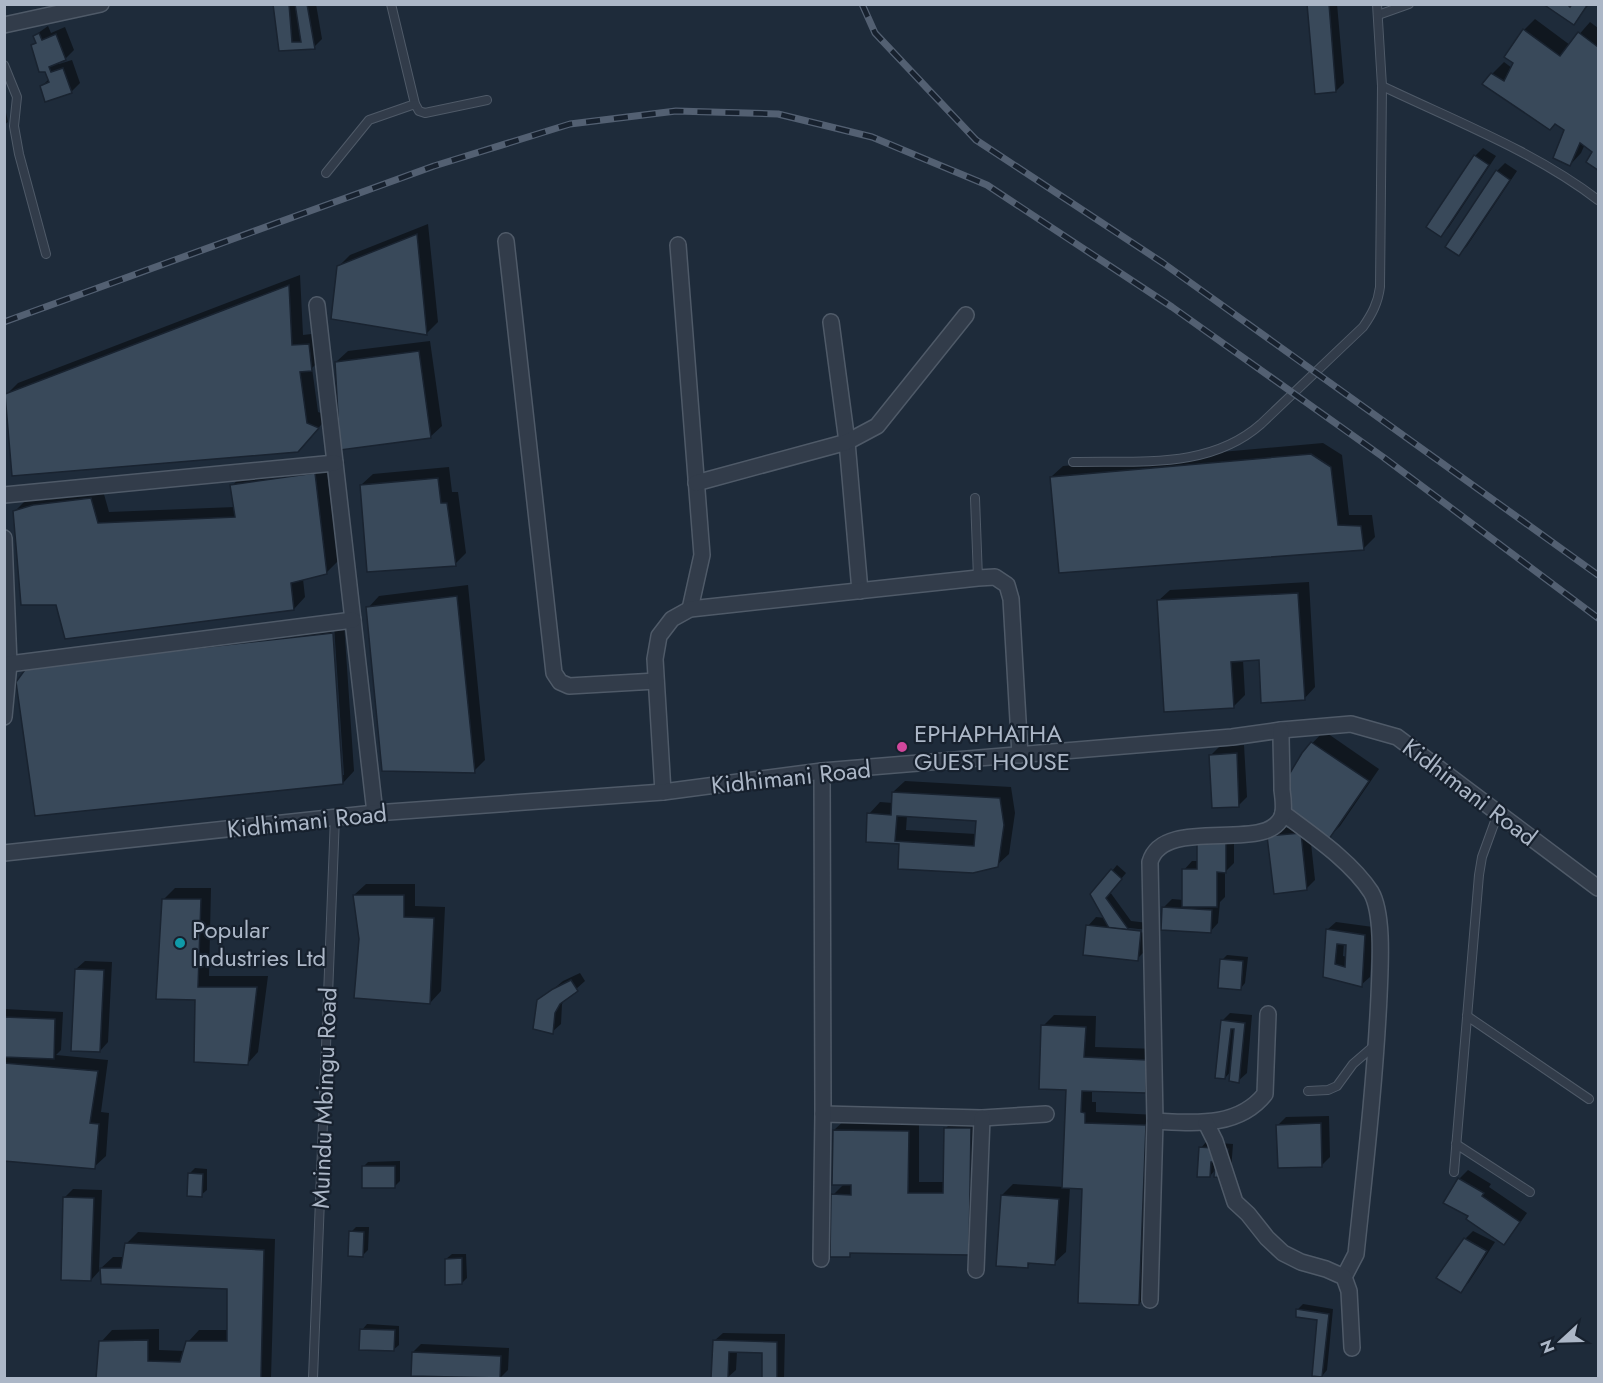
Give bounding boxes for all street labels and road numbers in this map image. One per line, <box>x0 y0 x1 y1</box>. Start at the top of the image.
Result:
street label: Kidhimani Road <box>1395 730 1545 854</box>
street label: Kidhimani Road <box>709 751 873 803</box>
street label: Kidhimani Road <box>225 795 389 847</box>
street label: Muindu Mbingu Road <box>303 987 345 1209</box>

